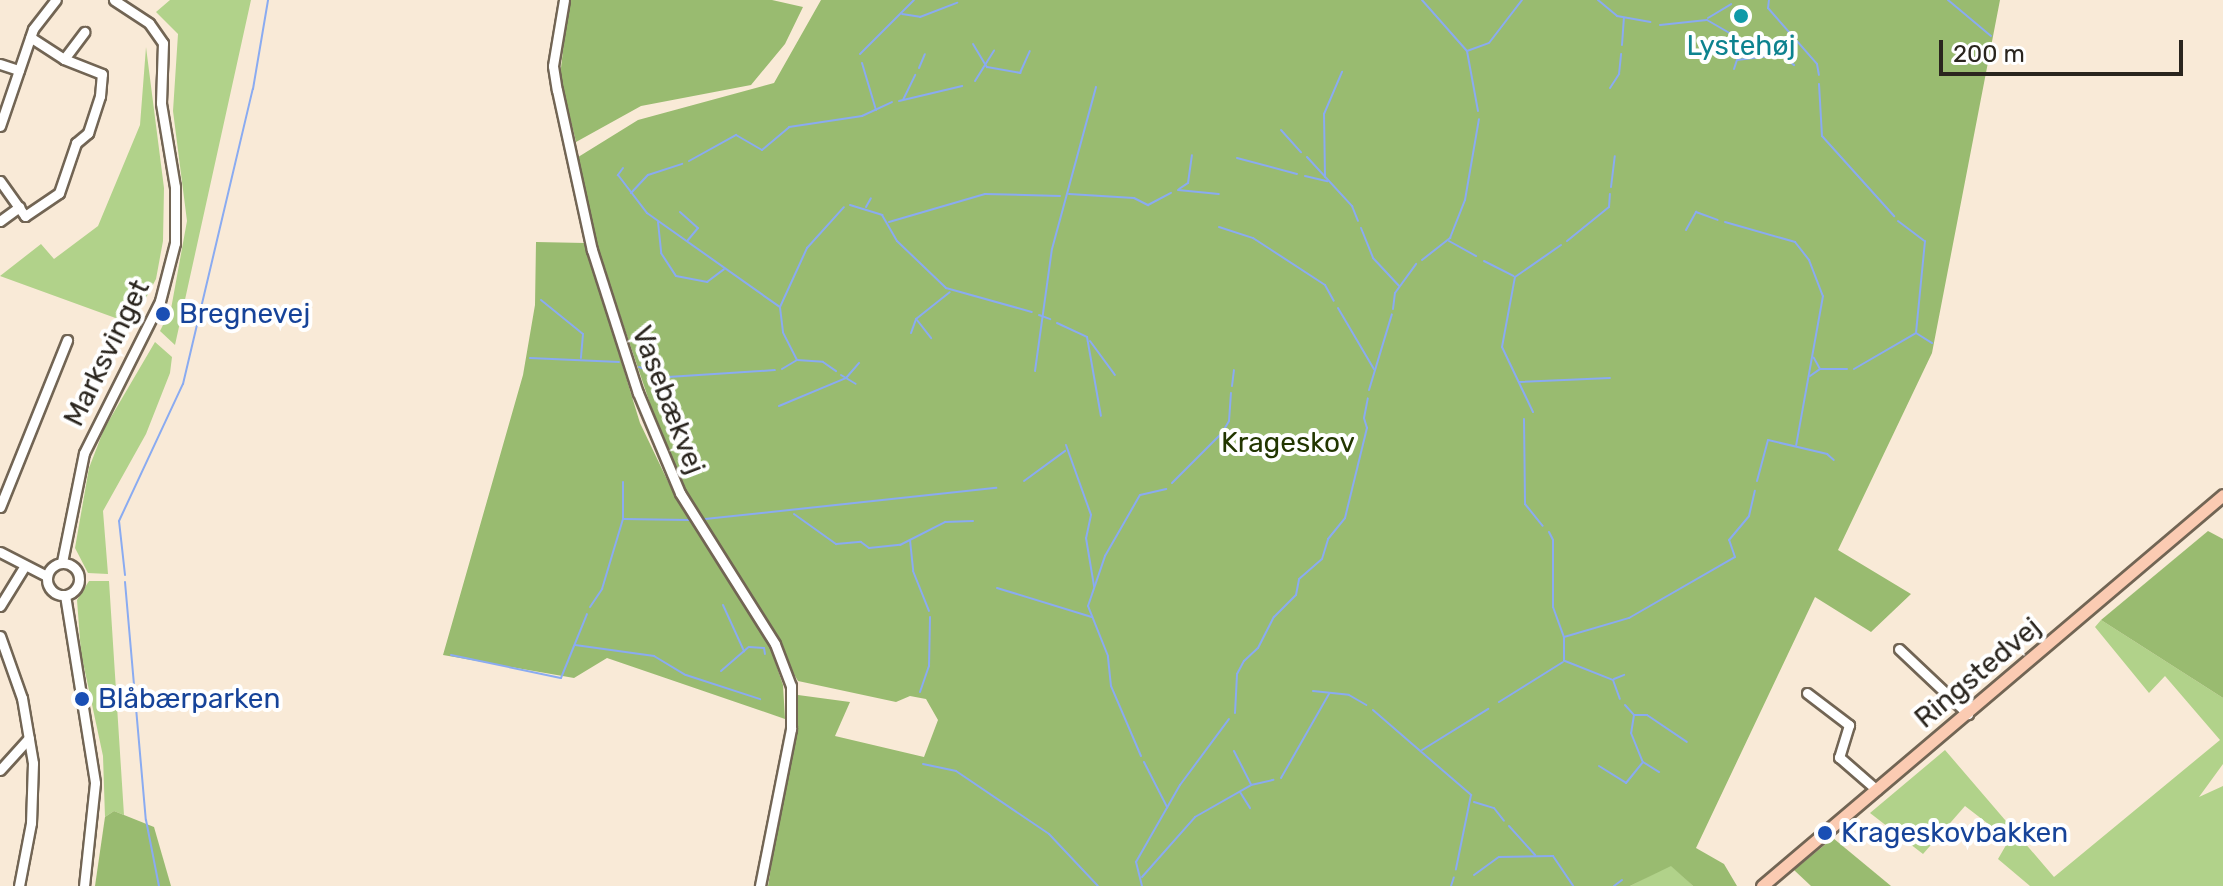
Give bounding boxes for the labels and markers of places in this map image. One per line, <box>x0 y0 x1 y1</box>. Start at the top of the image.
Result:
marker: Lystehøj <box>1732 7 1750 25</box>
place label: Lystehøj <box>1686 29 1796 63</box>
place label: Bregnevej <box>179 297 310 331</box>
marker: Bregnevej <box>154 305 172 323</box>
place label: Blåbærparken <box>98 682 280 716</box>
marker: Blåbærparken <box>73 690 91 708</box>
place label: Krageskovbakken <box>1841 816 2068 850</box>
marker: Krageskovbakken <box>1816 824 1834 842</box>

